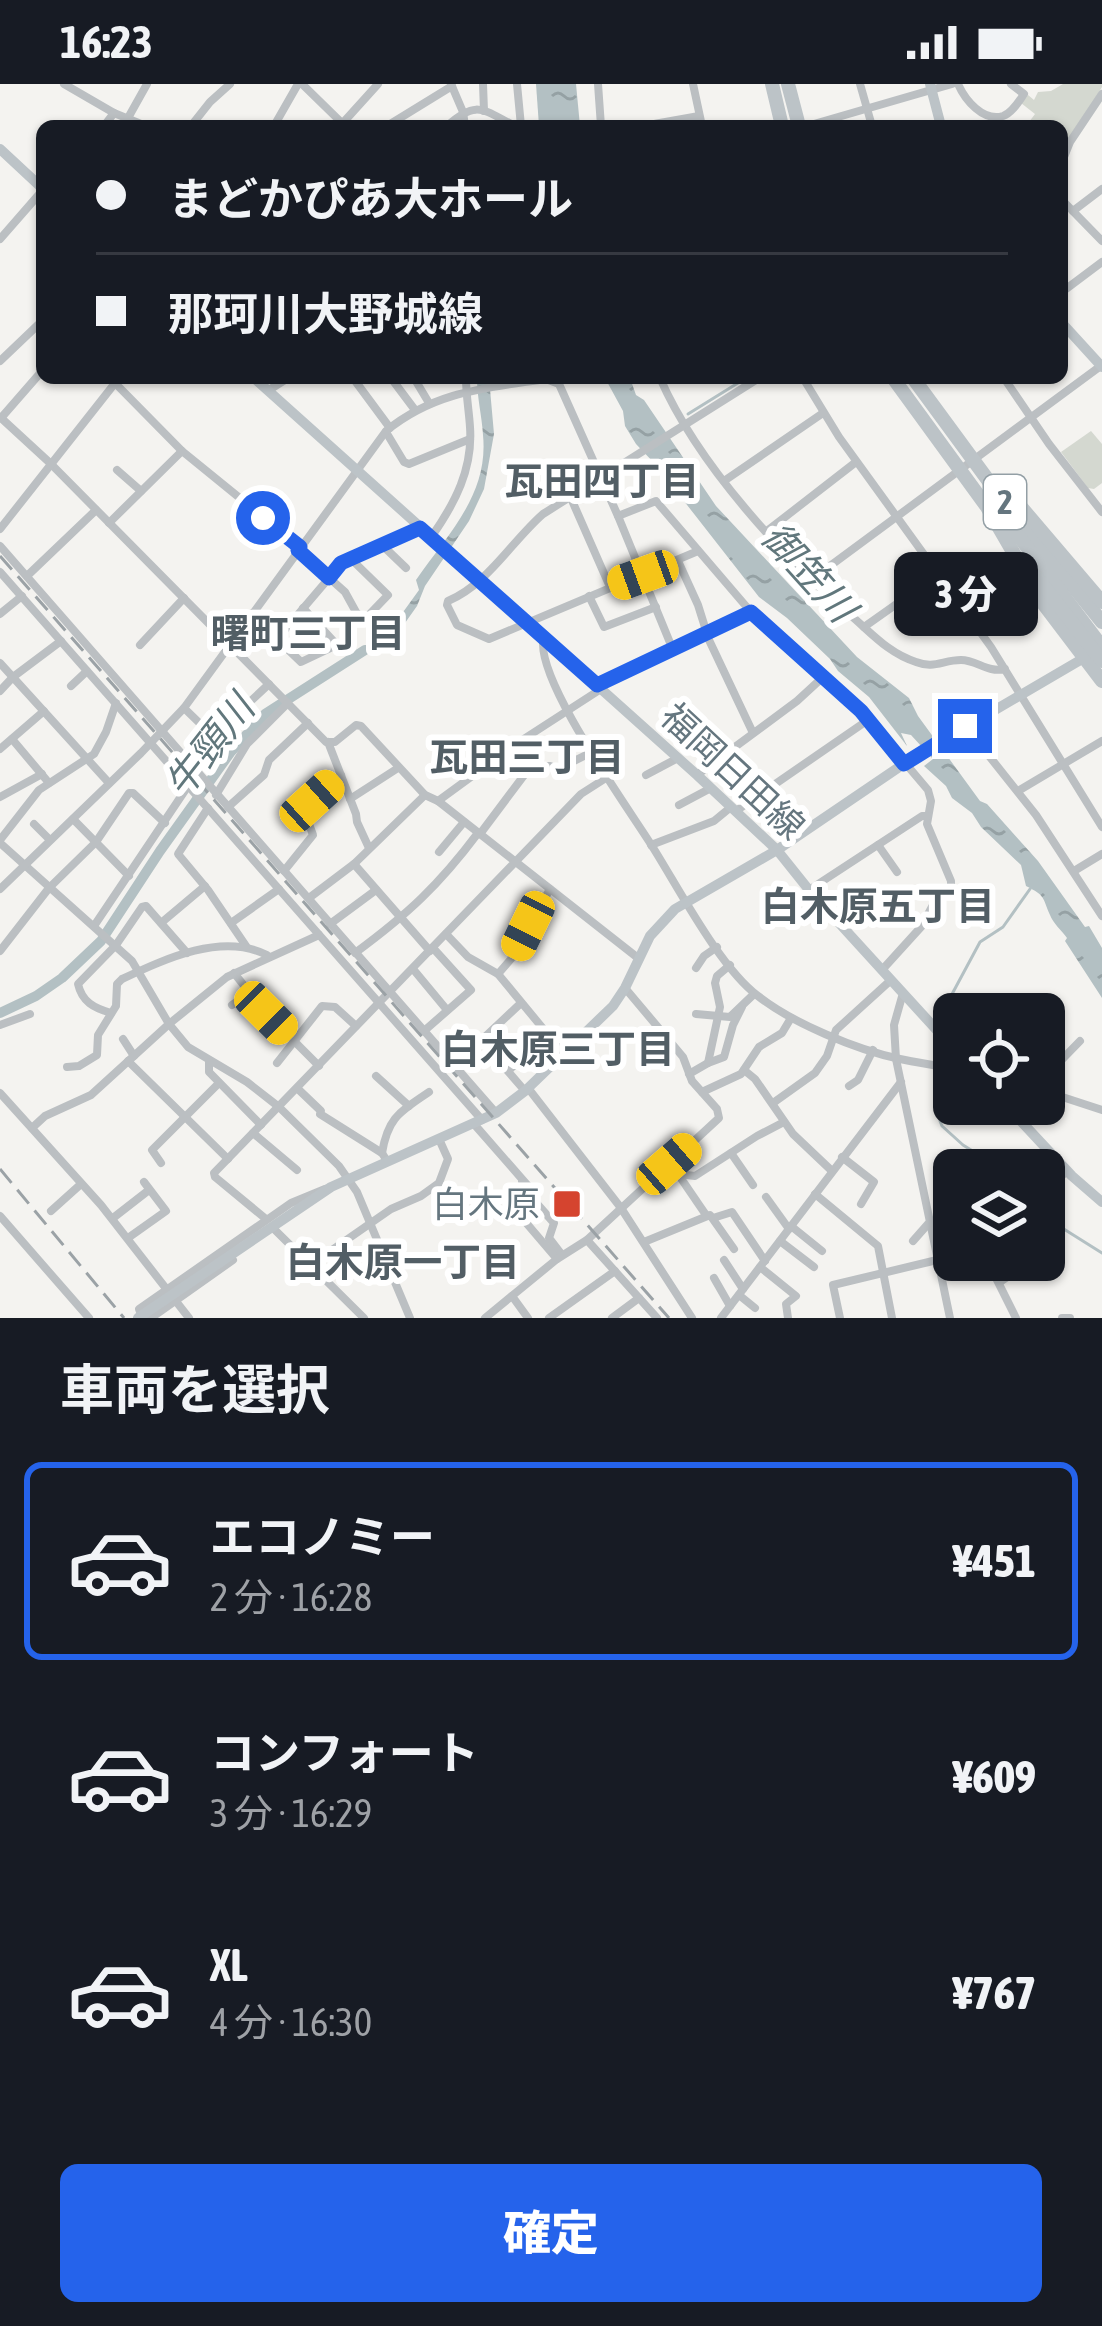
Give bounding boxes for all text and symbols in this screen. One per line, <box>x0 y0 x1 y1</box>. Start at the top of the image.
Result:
text: 16:23 <box>60 16 153 68</box>
text: まどかぴあ大ホール <box>168 173 573 225</box>
text: 那珂川大野城線 <box>168 288 483 340</box>
district label: 瓦田四丁目 <box>504 459 700 503</box>
road number: 2 <box>984 475 1026 529</box>
route start <box>236 491 290 545</box>
water label: 御笠川 <box>754 514 867 633</box>
car <box>603 546 683 604</box>
callout: 3 分 <box>893 552 1037 636</box>
text: 3 分 <box>935 572 997 616</box>
district label: 曙町三丁目 <box>210 611 406 655</box>
water label: 牛頸川 <box>156 683 265 806</box>
street label: 福岡日田線 <box>653 694 813 848</box>
route end <box>938 699 992 753</box>
district label: 瓦田三丁目 <box>429 735 625 779</box>
car <box>273 764 351 838</box>
district label: 白木原五丁目 <box>761 884 995 928</box>
car <box>496 886 560 966</box>
car <box>228 975 304 1051</box>
map controls <box>933 993 1065 1281</box>
button: locate <box>933 993 1065 1125</box>
district label: 白木原三丁目 <box>441 1027 675 1071</box>
car <box>630 1127 708 1201</box>
button: layers <box>933 1149 1065 1281</box>
place label: 白木原 <box>432 1183 540 1225</box>
marker: 白木原 <box>551 1188 583 1220</box>
district label: 白木原一丁目 <box>286 1240 520 1284</box>
text: 車両を選択 <box>60 1359 330 1420</box>
icon: car <box>66 1507 174 1615</box>
text: エコノミー <box>210 1511 435 1563</box>
text: ¥451 <box>953 1535 1036 1587</box>
text: 2 分 · 16:28 <box>210 1575 372 1619</box>
icon: car <box>66 1723 174 1831</box>
text: コンフォート <box>210 1727 479 1779</box>
text: ¥609 <box>953 1751 1036 1803</box>
text: 3 分 · 16:29 <box>210 1791 372 1835</box>
icon: car <box>66 1939 174 2047</box>
text: XL <box>210 1939 248 1991</box>
text: ¥767 <box>953 1967 1036 2019</box>
text: 4 分 · 16:30 <box>210 2000 372 2044</box>
button: 確定 <box>60 2164 1042 2302</box>

